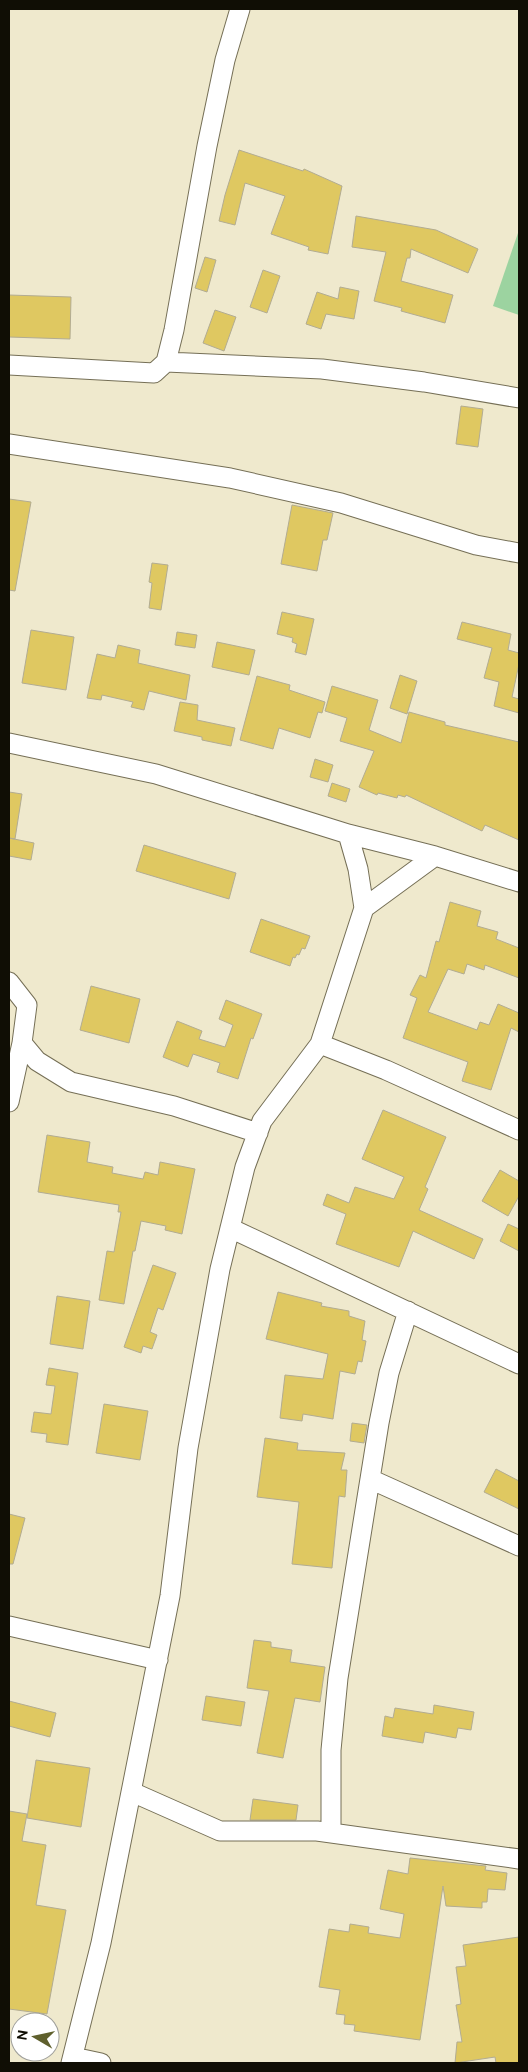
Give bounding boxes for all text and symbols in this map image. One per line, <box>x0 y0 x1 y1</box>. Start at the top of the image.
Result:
north arrow <box>10 2012 60 2062</box>
text: N <box>13 2029 31 2041</box>

